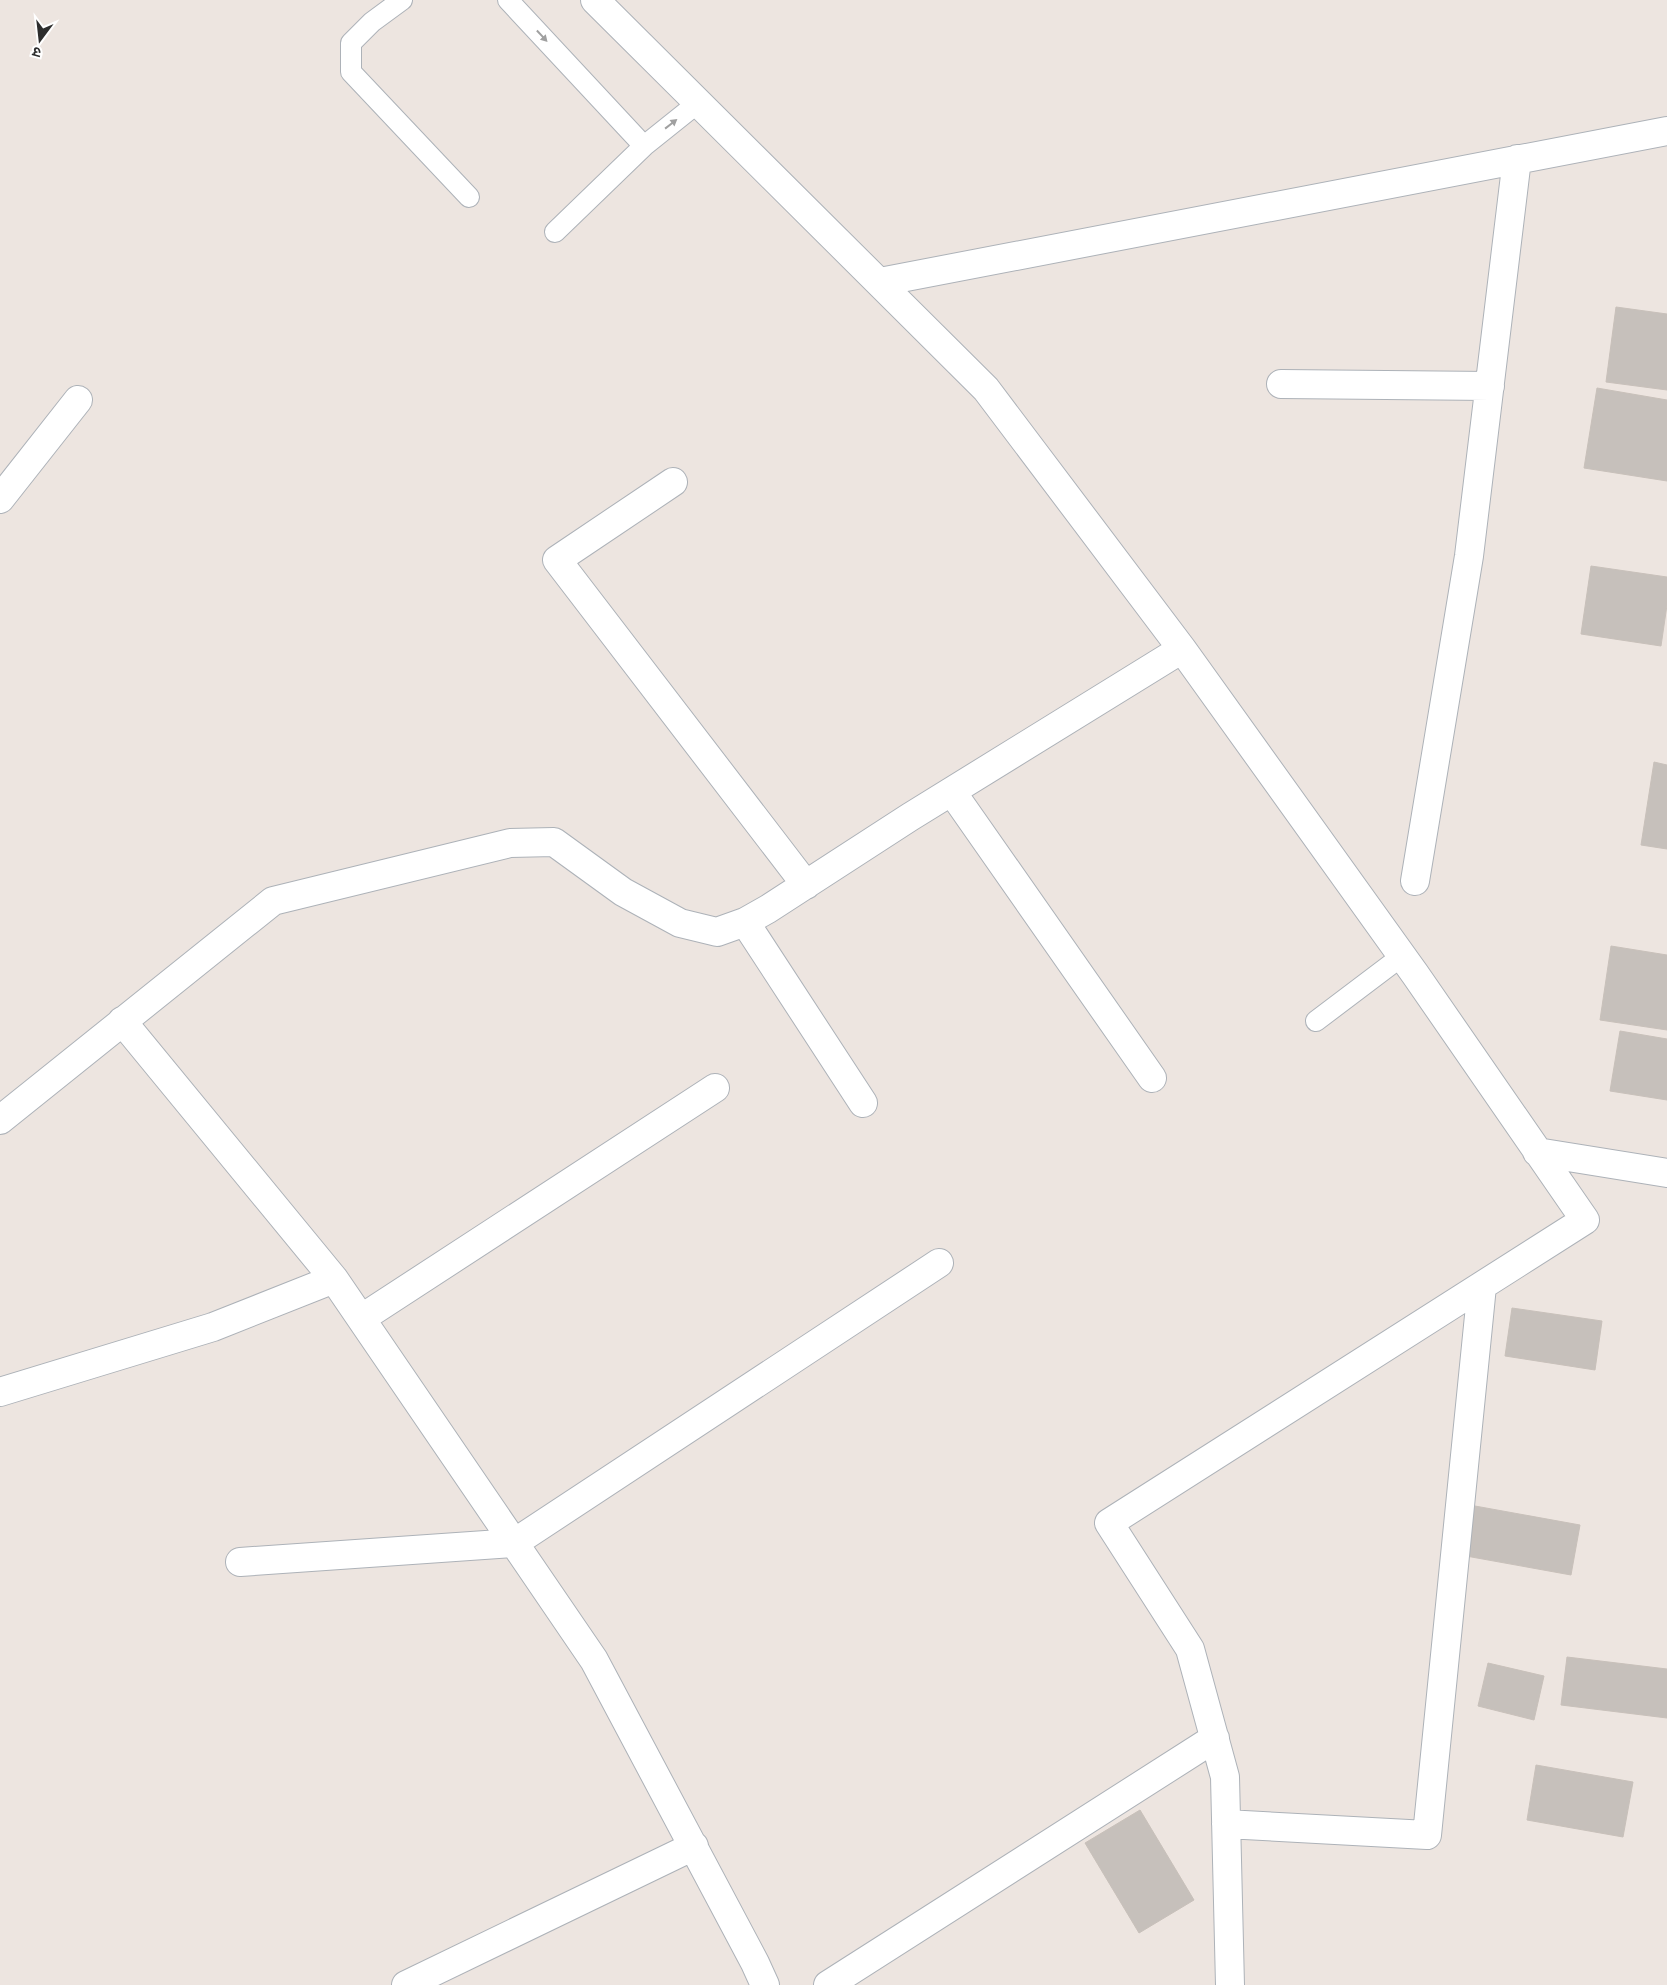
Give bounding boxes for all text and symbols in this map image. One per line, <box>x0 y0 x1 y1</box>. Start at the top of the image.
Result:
north arrow <box>15 15 65 65</box>
one-way arrow <box>536 29 548 41</box>
text: उ <box>30 43 43 61</box>
one-way arrow <box>664 118 677 129</box>

